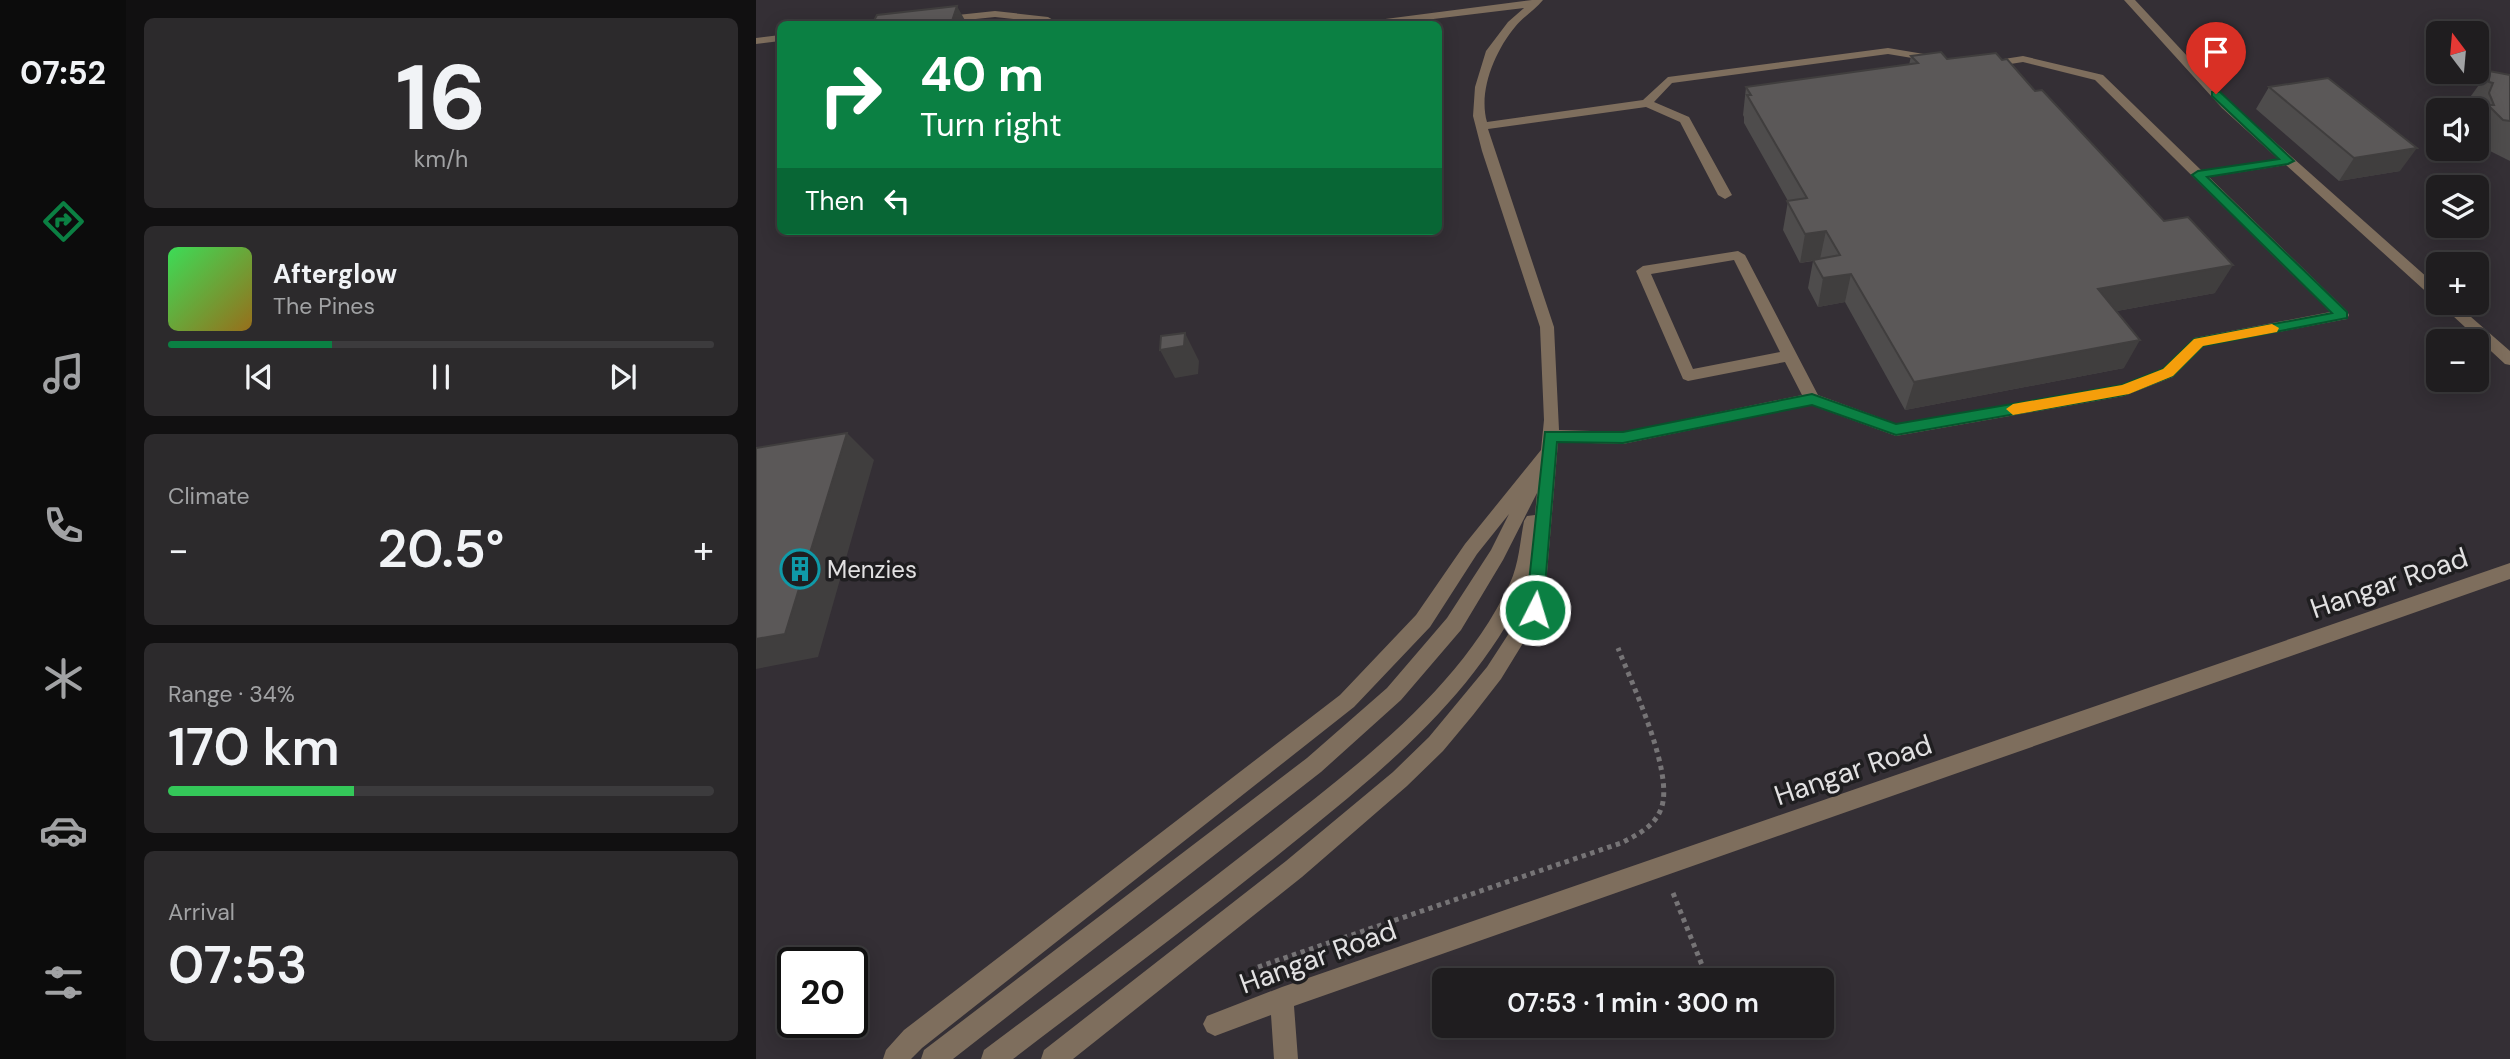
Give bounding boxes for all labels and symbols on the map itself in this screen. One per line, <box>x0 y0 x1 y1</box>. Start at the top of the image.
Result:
north arrow <box>2426 21 2488 84</box>
pin <box>2186 22 2246 94</box>
street label: Hangar Road <box>2305 539 2473 627</box>
building icon: Menzies <box>779 548 821 590</box>
place label: Menzies <box>827 554 917 585</box>
position arrow <box>1498 573 1572 647</box>
street label: Hangar Road <box>1769 726 1937 814</box>
street label: Hangar Road <box>1235 912 1401 1002</box>
speed limit sign: 20 <box>777 947 868 1038</box>

